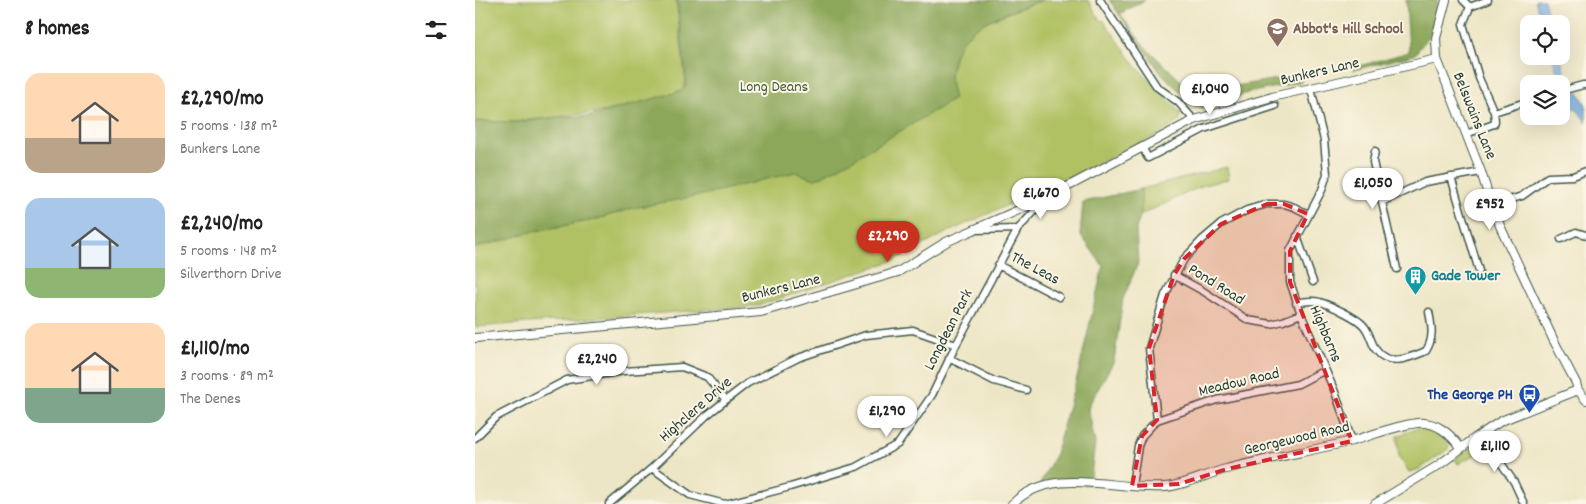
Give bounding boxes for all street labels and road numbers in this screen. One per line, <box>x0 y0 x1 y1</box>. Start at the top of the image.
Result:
street label: Bunkers Lane <box>1278 52 1362 92</box>
street label: Belswains Lane <box>1446 69 1502 163</box>
street label: The Leas <box>1007 247 1064 292</box>
street label: Pond Road <box>1183 259 1249 311</box>
street label: Bunkers Lane <box>739 268 823 310</box>
street label: Longdean Park <box>919 285 979 375</box>
street label: Highbarns <box>1303 302 1347 366</box>
street label: Meadow Road <box>1196 363 1282 403</box>
street label: Highclere Drive <box>654 372 738 448</box>
street label: Georgewood Road <box>1242 416 1352 462</box>

